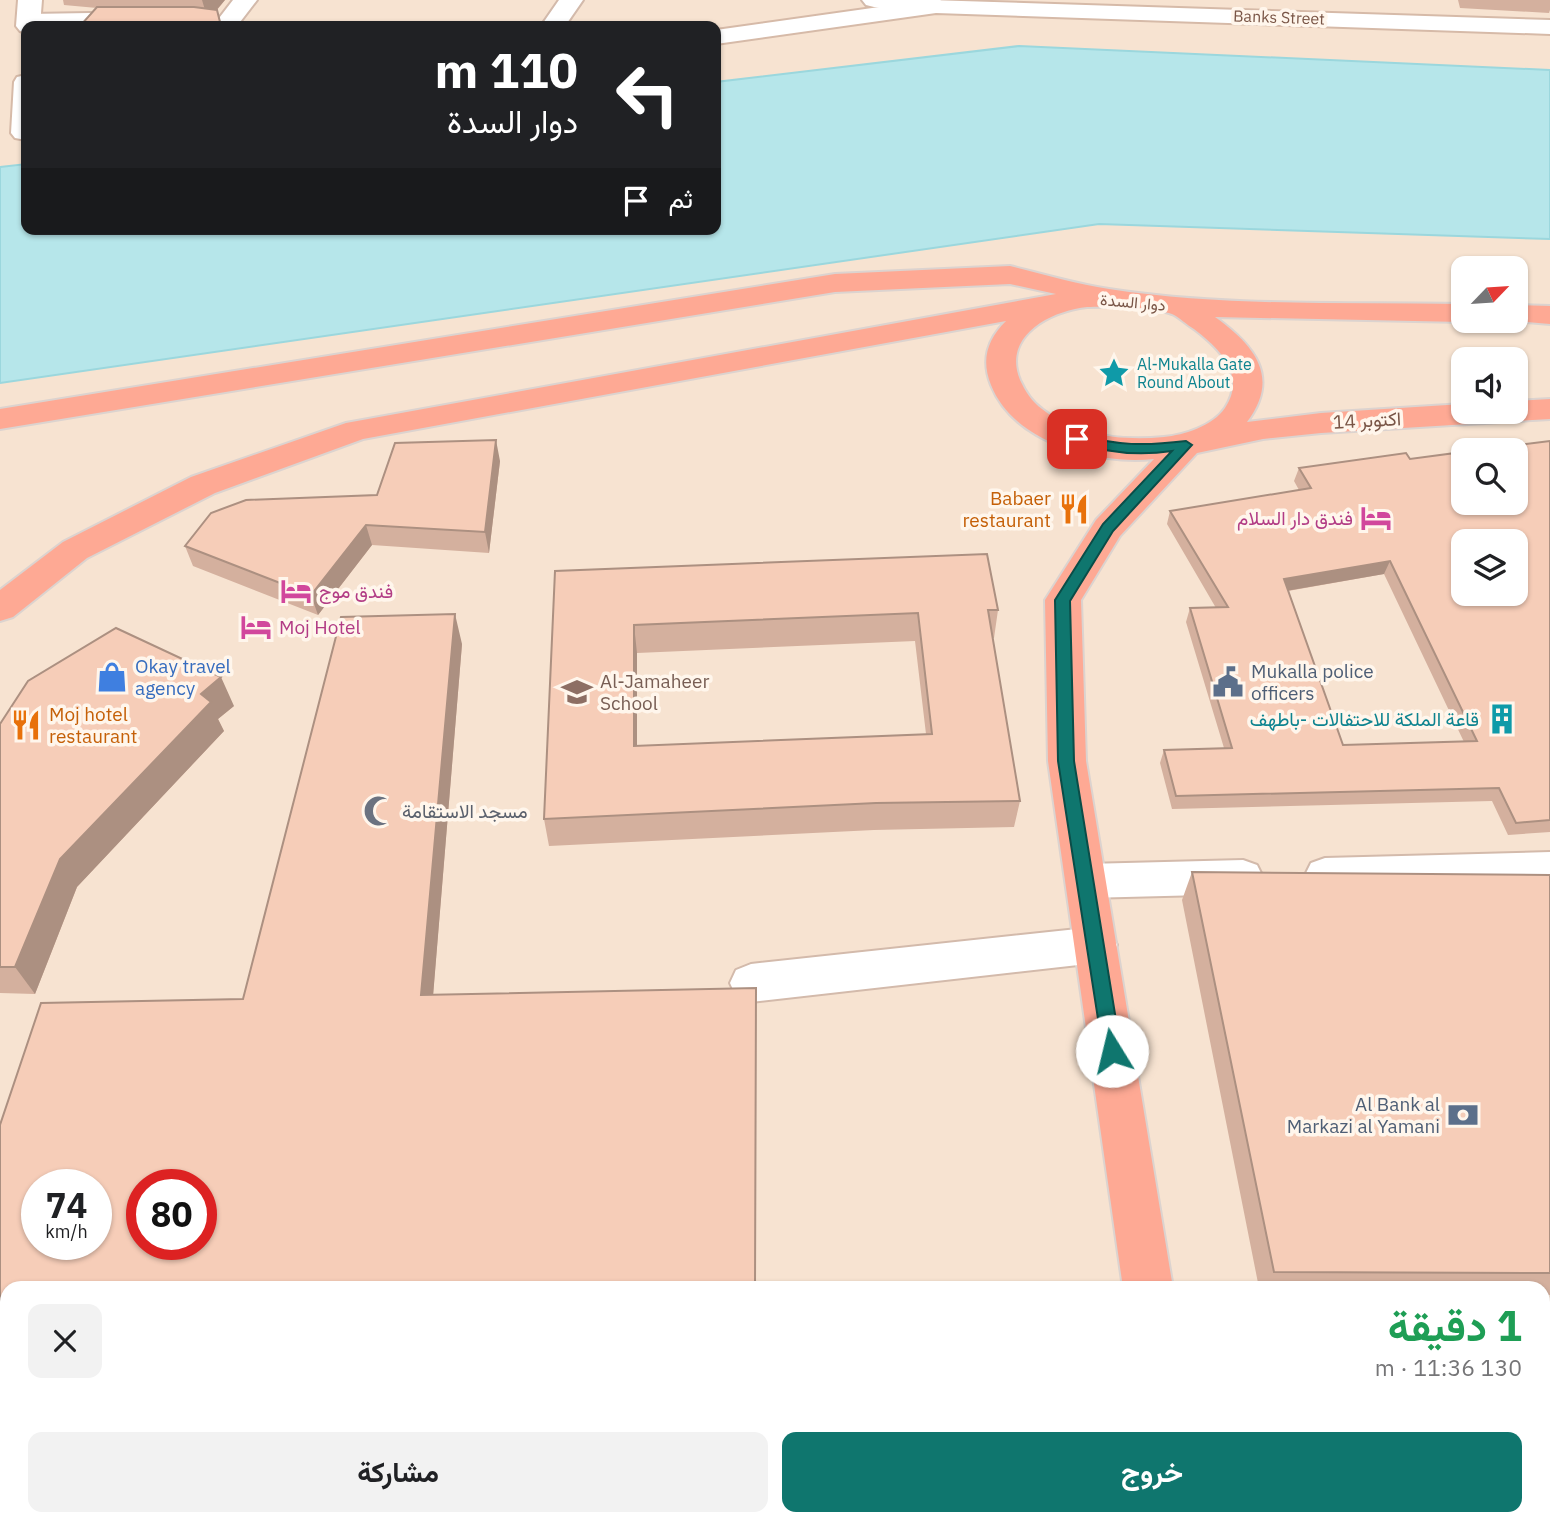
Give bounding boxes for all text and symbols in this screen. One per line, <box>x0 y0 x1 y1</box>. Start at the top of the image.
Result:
street label: Banks Street <box>1233 5 1325 29</box>
text: 110 m <box>434 38 578 101</box>
icon: left <box>602 49 693 140</box>
text: دوار السدة <box>447 100 578 142</box>
text: ثم <box>669 181 693 215</box>
icon: arrive <box>617 182 655 220</box>
north arrow <box>1451 256 1528 332</box>
map controls <box>1451 256 1528 606</box>
street label: دوار السدة <box>1099 289 1167 316</box>
button: sound <box>1451 347 1528 424</box>
place label: Al-Mukalla Gate Round About <box>1137 354 1252 392</box>
place icon: Al-Mukalla Gate Round About <box>1097 356 1131 390</box>
street label: 14 اكتوبر <box>1332 406 1402 434</box>
pin <box>1047 409 1107 469</box>
icon: arrive <box>1058 420 1096 458</box>
button: search <box>1451 438 1528 515</box>
place label: Babaer restaurant <box>962 486 1051 532</box>
restaurant icon: Babaer restaurant <box>1057 492 1091 526</box>
hotel icon: فندق دار السلام <box>1359 501 1393 535</box>
place label: فندق دار السلام <box>1237 506 1353 531</box>
button: layers <box>1451 529 1528 606</box>
hotel icon: فندق موج <box>279 574 313 608</box>
place label: فندق موج <box>319 579 393 604</box>
hotel icon: Moj Hotel <box>239 610 273 644</box>
place label: Moj Hotel <box>279 615 361 639</box>
place label: Okay travel agency <box>135 654 231 700</box>
place label: Mukalla police officers <box>1251 659 1374 705</box>
shop icon: Okay travel agency <box>95 660 129 694</box>
public building icon: Mukalla police officers <box>1211 665 1245 699</box>
place label: Al-Jamaheer School <box>600 669 709 715</box>
school or university icon: Al-Jamaheer School <box>560 675 594 709</box>
place label: Moj hotel restaurant <box>49 702 138 748</box>
building icon: قاعة الملكة للاحتفالات -باطهف <box>1485 702 1519 736</box>
place label: قاعة الملكة للاحتفالات -باطهف <box>1250 707 1479 731</box>
restaurant icon: Moj hotel restaurant <box>9 708 43 742</box>
mosque icon: مسجد الاستقامة <box>362 794 396 828</box>
place label: مسجد الاستقامة <box>402 799 528 823</box>
position arrow <box>1075 1014 1149 1088</box>
place label: Al Bank al Markazi al Yamani <box>1287 1092 1440 1138</box>
bank icon: Al Bank al Markazi al Yamani <box>1446 1098 1480 1132</box>
speed limit sign: 80 <box>126 1169 217 1260</box>
text: 74 <box>45 1182 88 1228</box>
text: km/h <box>45 1220 88 1243</box>
text: 1 دقيقة <box>1388 1298 1522 1353</box>
button: close <box>28 1304 102 1378</box>
text: 130 m · 11:36 <box>1375 1352 1522 1382</box>
button: مشاركة <box>28 1432 768 1512</box>
button: خروج <box>782 1432 1522 1512</box>

